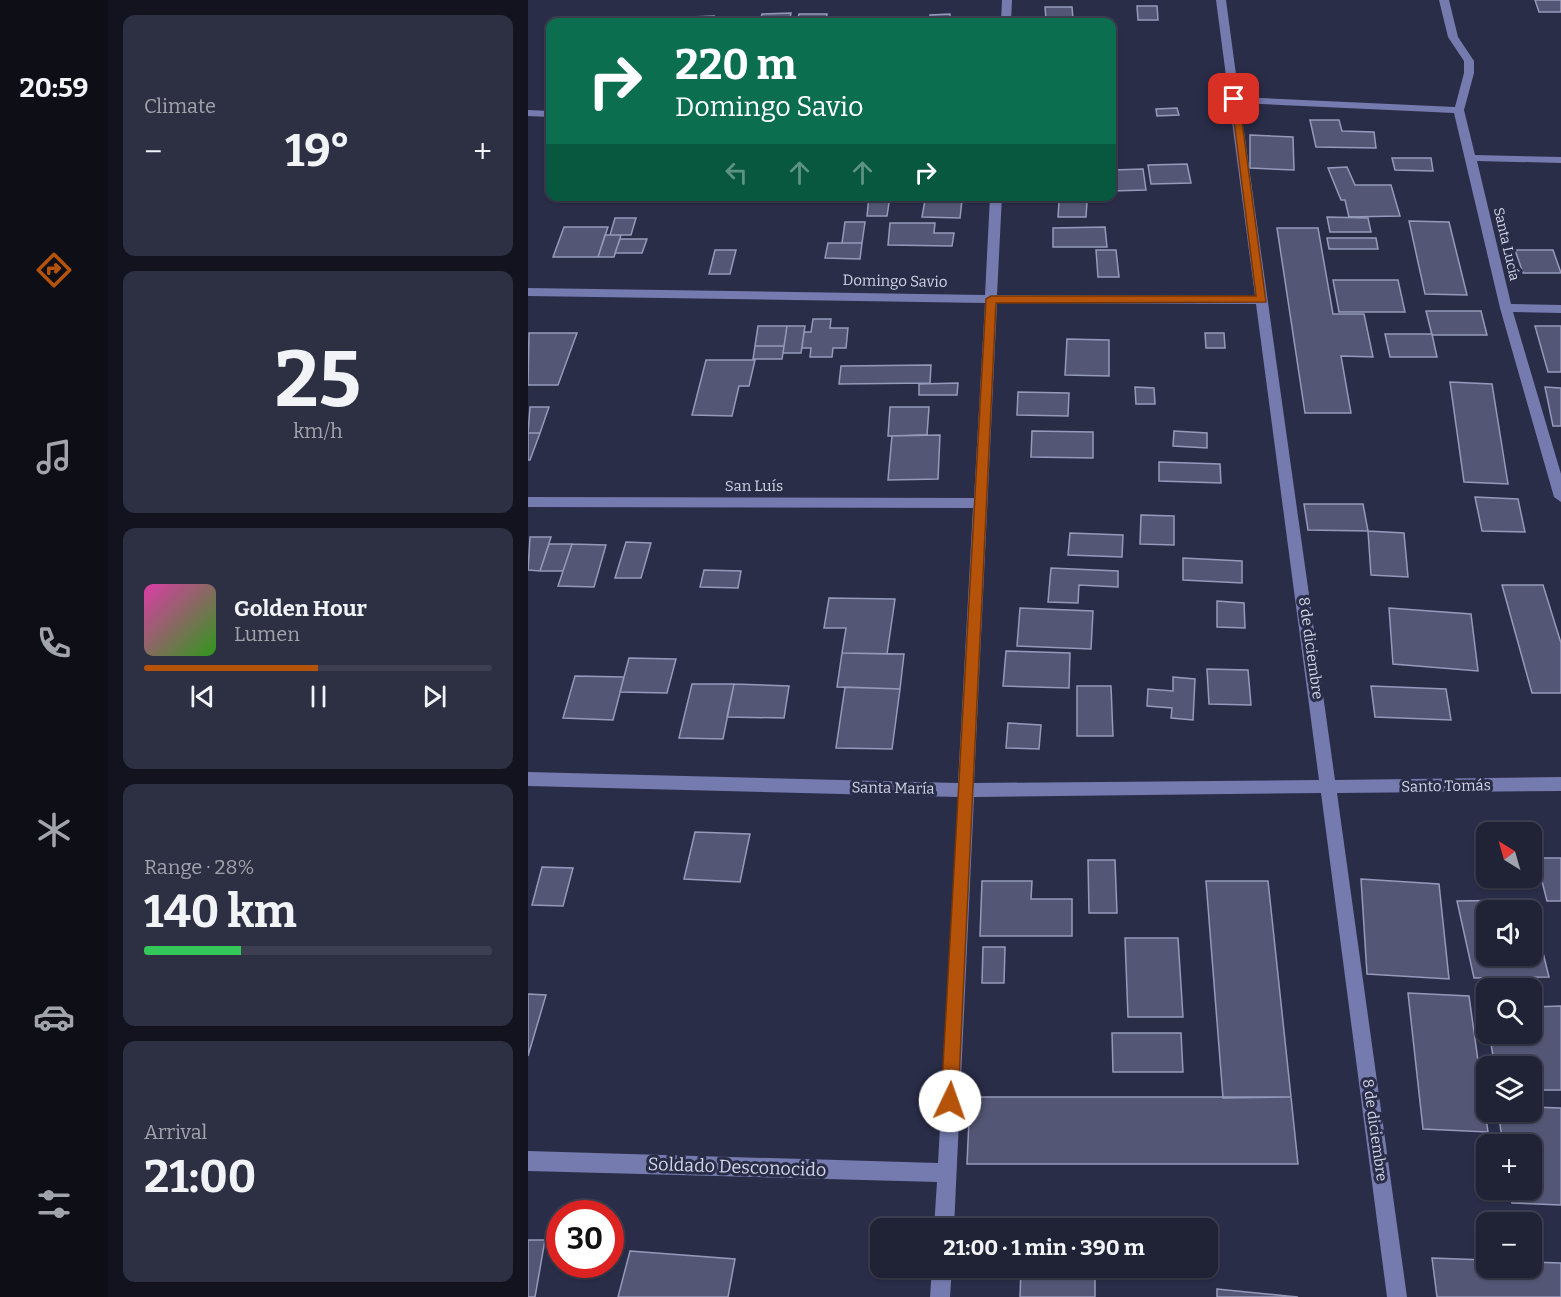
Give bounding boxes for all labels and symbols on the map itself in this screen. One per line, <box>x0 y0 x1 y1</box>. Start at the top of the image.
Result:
pin <box>1208 73 1259 124</box>
street label: Santa Lucía <box>1490 206 1523 283</box>
street label: Domingo Savio <box>842 271 948 291</box>
street label: San Luís <box>725 477 783 495</box>
street label: 8 de diciembre <box>1295 596 1327 700</box>
street label: Santo Tomás <box>1401 776 1491 796</box>
street label: Santa María <box>851 778 935 798</box>
north arrow <box>1476 822 1542 888</box>
position arrow <box>918 1069 982 1133</box>
street label: 8 de diciembre <box>1359 1078 1391 1182</box>
street label: Soldado Desconocido <box>647 1153 827 1181</box>
speed limit sign: 30 <box>546 1200 624 1278</box>

